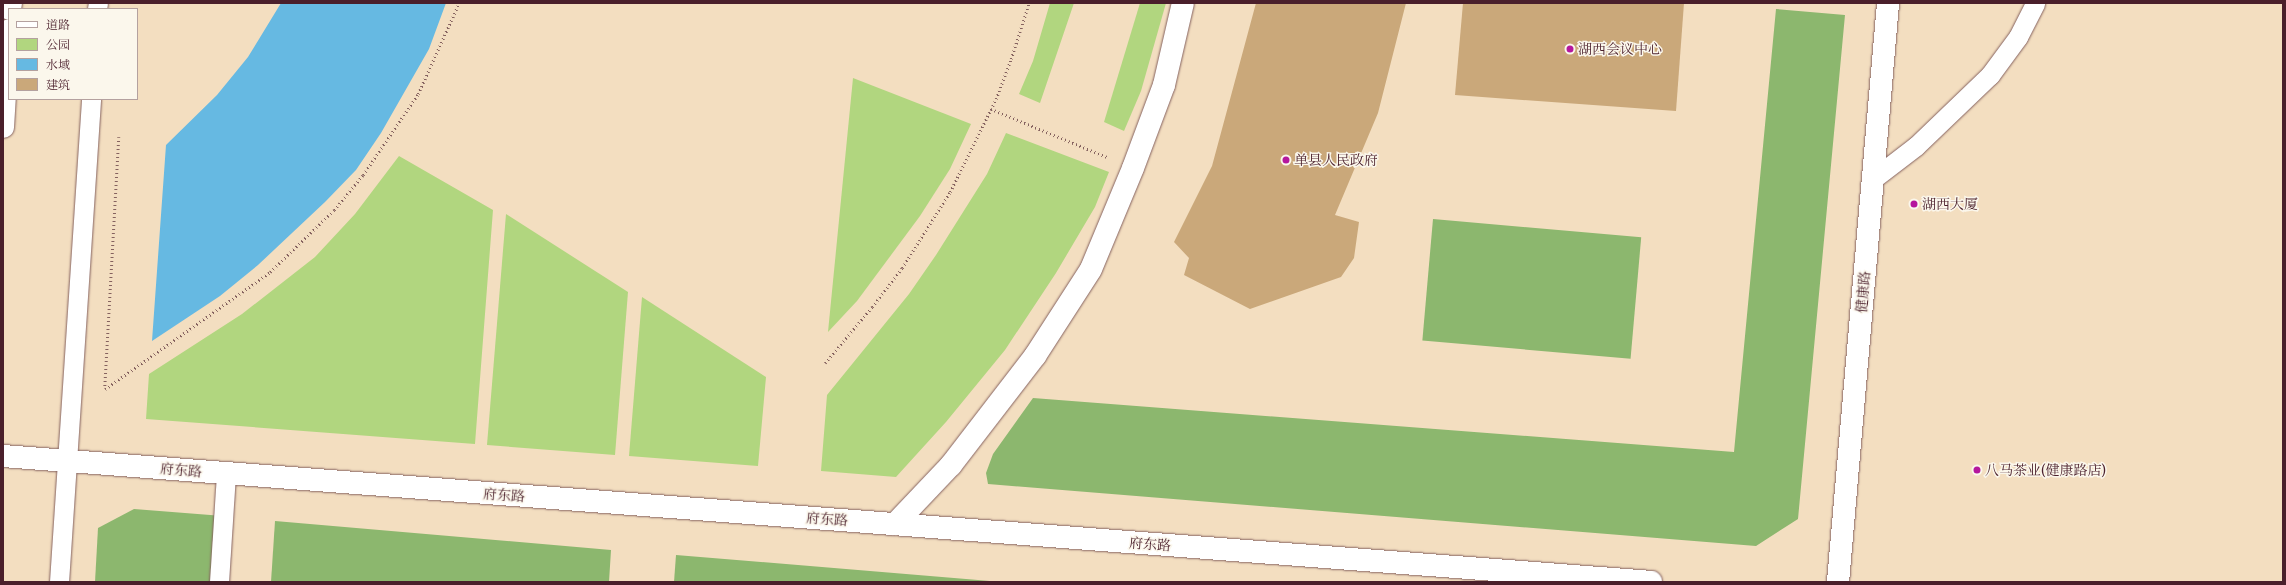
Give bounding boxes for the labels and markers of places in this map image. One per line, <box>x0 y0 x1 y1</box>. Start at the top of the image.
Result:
place label: 湖西会议中心 <box>1578 41 1662 57</box>
marker: 湖西会议中心 <box>1565 44 1575 54</box>
place label: 单县人民政府 <box>1294 152 1378 168</box>
marker: 单县人民政府 <box>1281 155 1291 165</box>
place label: 湖西大厦 <box>1922 196 1978 212</box>
marker: 湖西大厦 <box>1909 199 1919 209</box>
place label: 八马茶业(健康路店) <box>1985 462 2106 478</box>
marker: 八马茶业(健康路店) <box>1972 465 1982 475</box>

